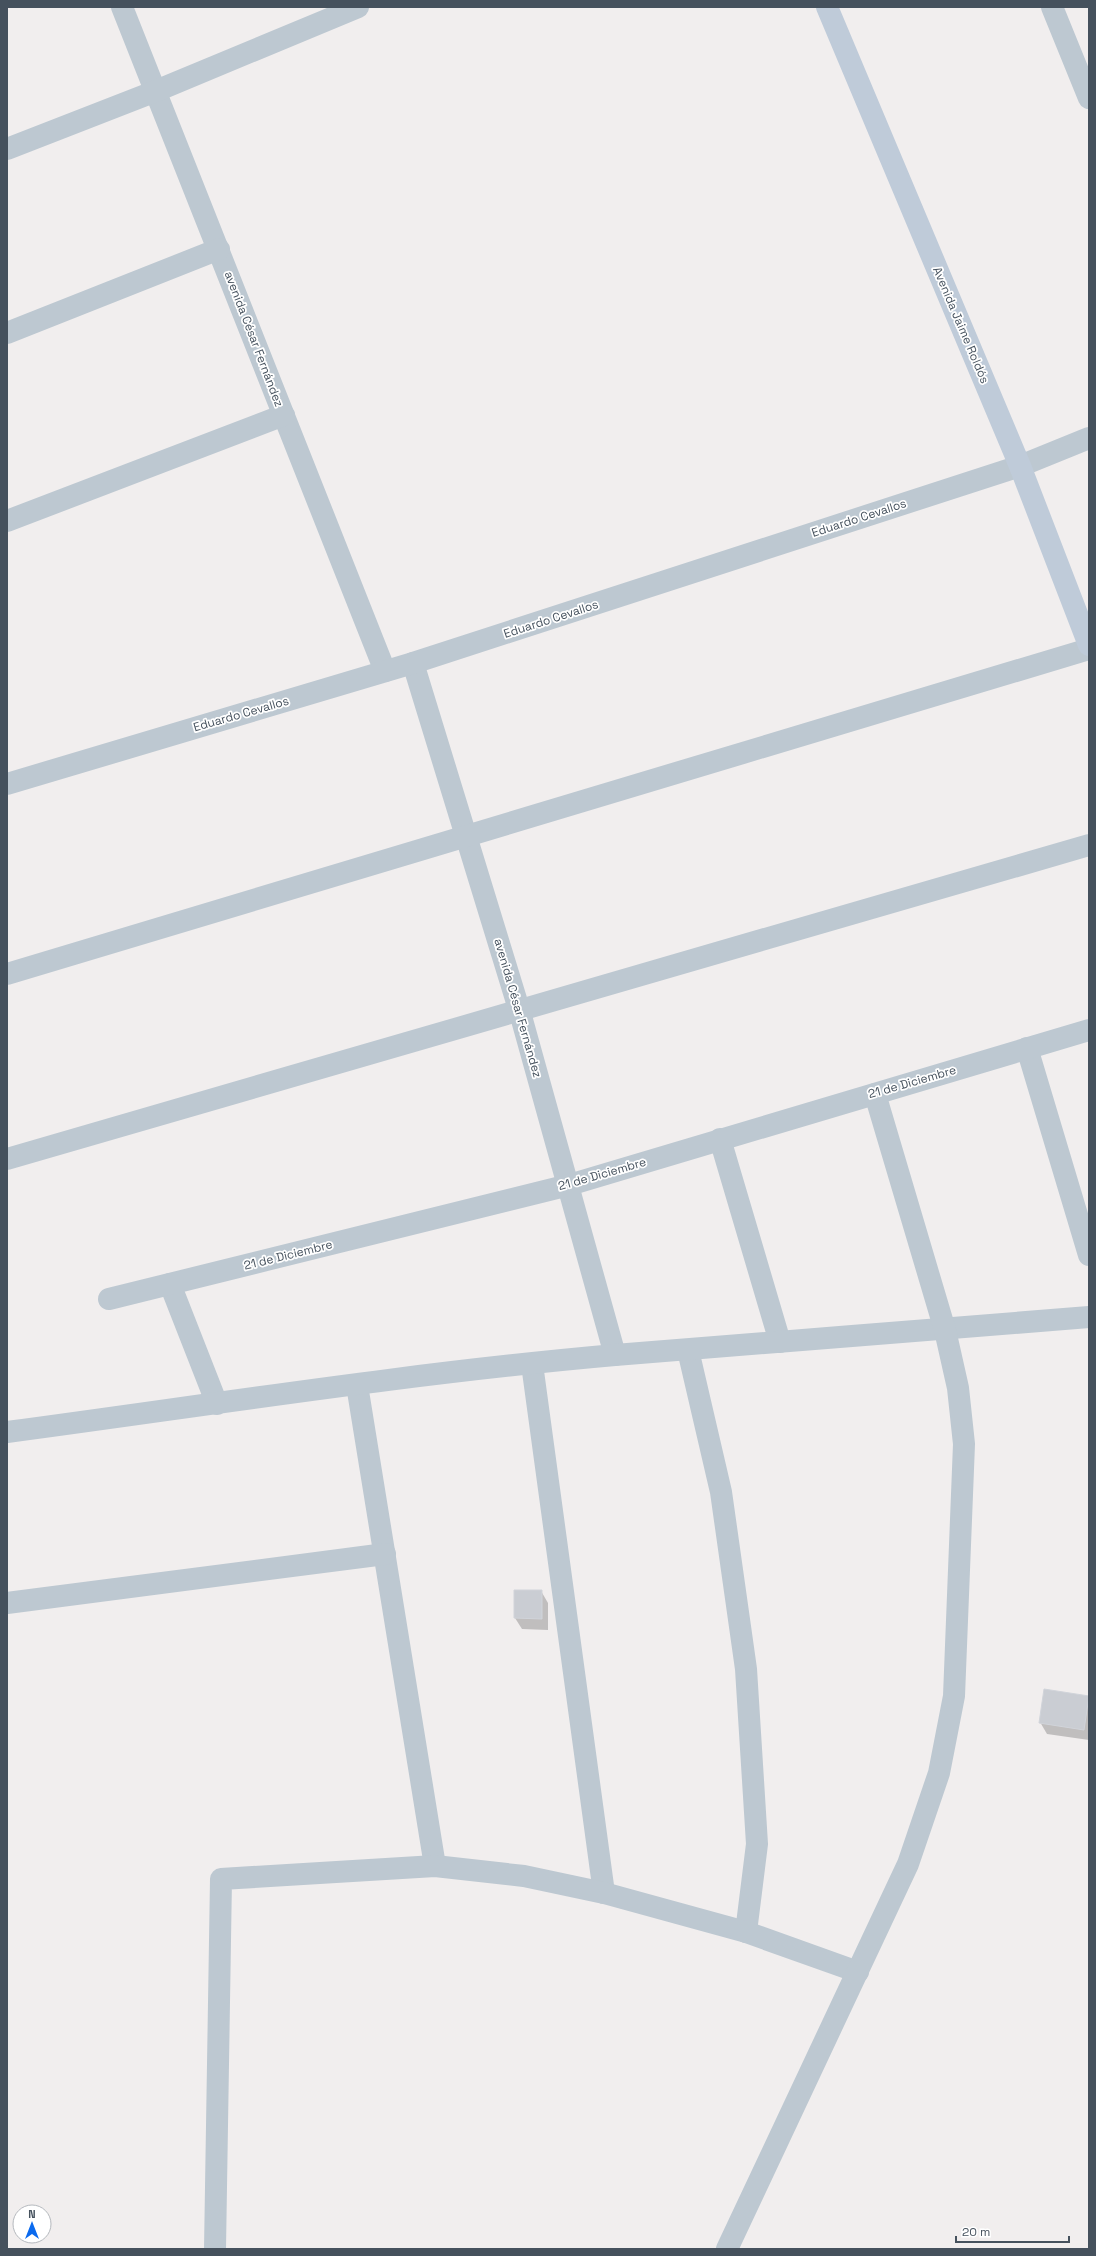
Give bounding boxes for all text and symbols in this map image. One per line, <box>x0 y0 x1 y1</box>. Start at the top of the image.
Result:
street label: Avenida Jaime Roldós <box>929 264 993 386</box>
street label: avenida César Fernández <box>221 269 287 409</box>
street label: Eduardo Cevallos <box>810 495 908 541</box>
street label: Eduardo Cevallos <box>502 596 600 642</box>
street label: Eduardo Cevallos <box>191 693 291 735</box>
street label: avenida César Fernández <box>490 937 546 1079</box>
street label: 21 de Diciembre <box>866 1062 958 1102</box>
street label: 21 de Diciembre <box>556 1154 648 1194</box>
street label: 21 de Diciembre <box>242 1236 334 1274</box>
north arrow <box>12 2204 52 2244</box>
text: N <box>28 2207 36 2221</box>
scale bar <box>956 2218 1069 2244</box>
text: 20 m <box>962 2224 990 2240</box>

